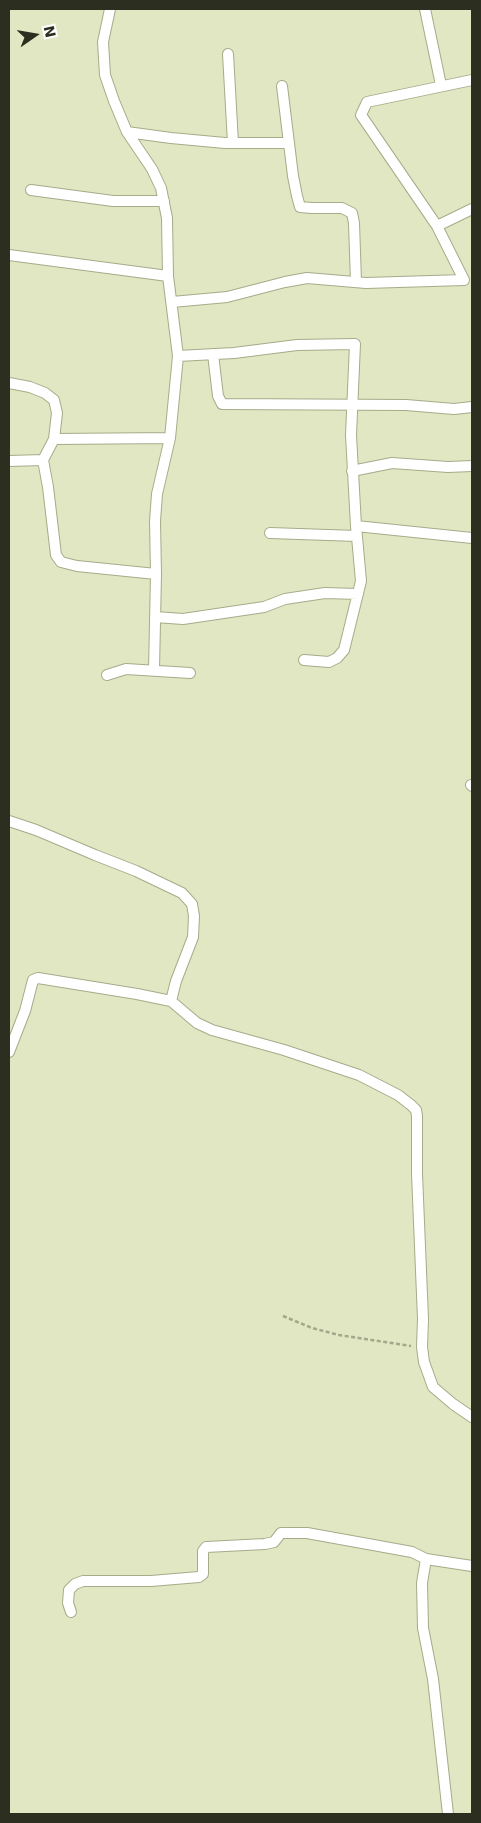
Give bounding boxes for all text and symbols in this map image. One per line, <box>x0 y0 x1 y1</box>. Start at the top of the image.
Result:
north arrow <box>10 10 60 60</box>
text: N <box>41 24 59 39</box>

